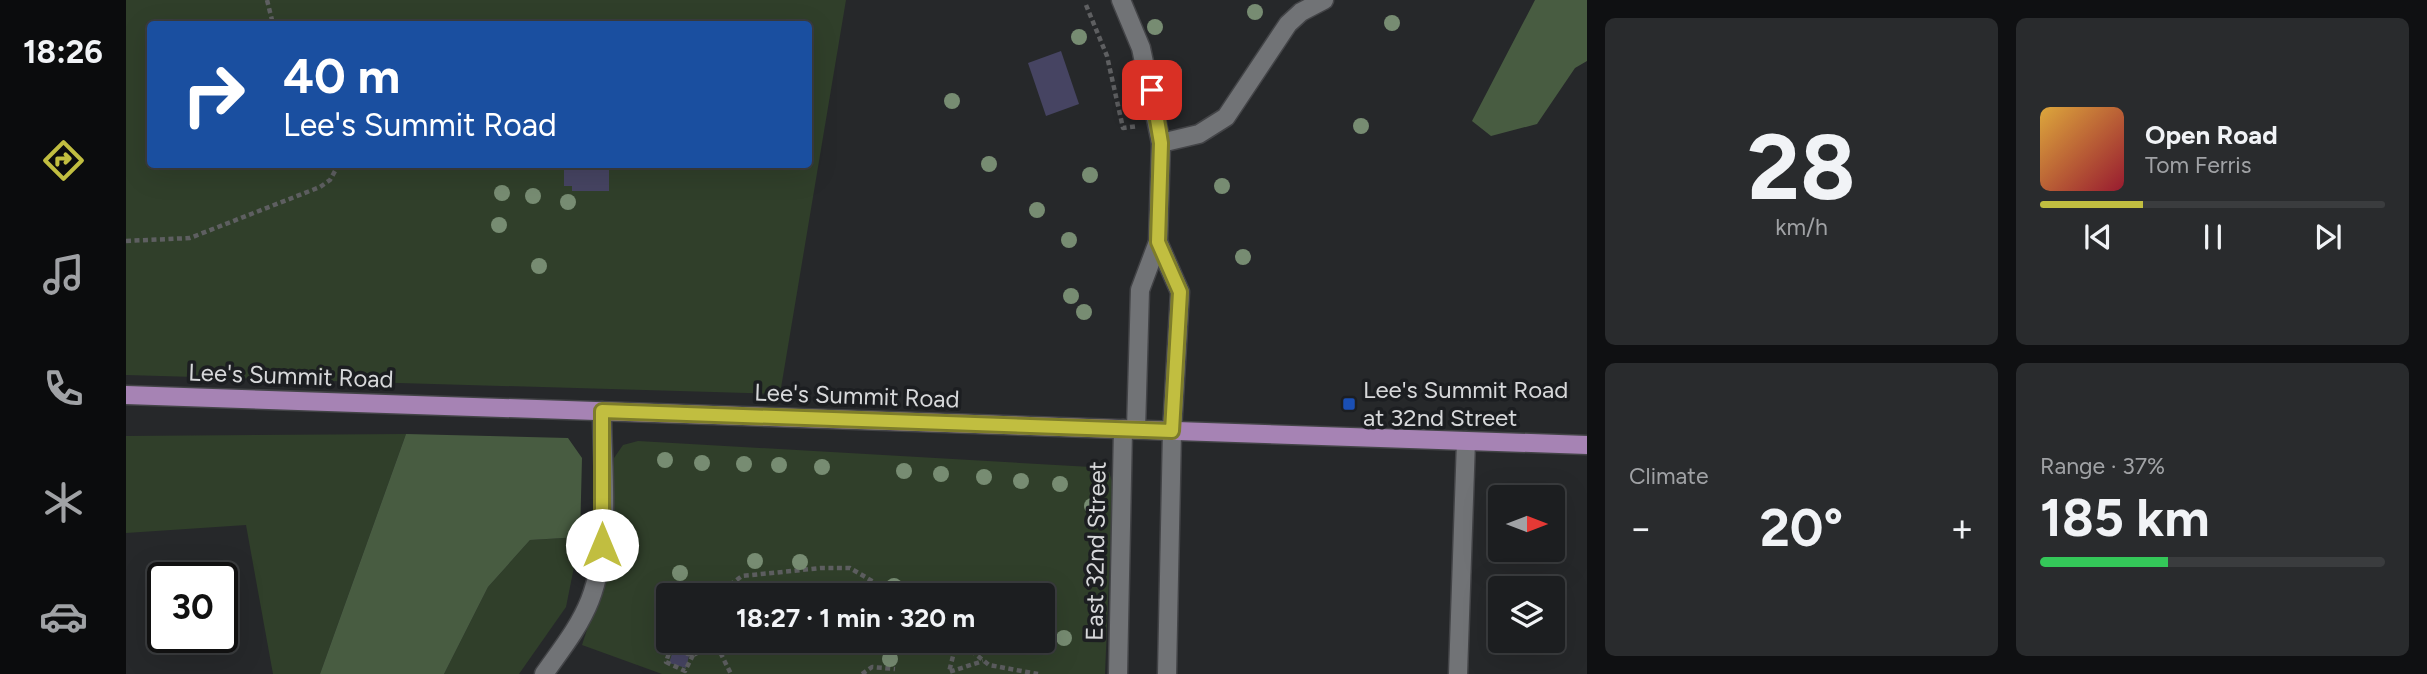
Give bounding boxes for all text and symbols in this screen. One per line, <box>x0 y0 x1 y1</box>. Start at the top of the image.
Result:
text: 18:26 <box>23 33 103 71</box>
text: 40 m <box>283 46 400 105</box>
icon: right <box>168 49 259 140</box>
pin <box>1122 60 1182 120</box>
icon: arrive <box>1133 71 1171 109</box>
text: Lee's Summit Road <box>283 106 557 144</box>
text: 28 <box>1747 113 1856 222</box>
text: Open Road <box>2145 119 2278 151</box>
icon: directions <box>39 136 88 185</box>
text: Tom Ferris <box>2145 151 2251 179</box>
text: km/h <box>1775 213 1828 241</box>
icon: previous <box>2079 218 2117 256</box>
icon: pause <box>2194 218 2232 256</box>
icon: next <box>2309 218 2347 256</box>
icon: music <box>39 250 88 299</box>
street label: Lee's Summit Road <box>188 357 394 394</box>
icon: phone <box>39 364 88 413</box>
place label: Lee's Summit Road at 32nd Street <box>1363 375 1568 432</box>
street label: Lee's Summit Road <box>754 377 960 414</box>
marker: Lee's Summit Road at 32nd Street <box>1341 396 1357 412</box>
text: Range · 37% <box>2040 452 2165 480</box>
street label: East 32nd Street <box>1079 461 1112 641</box>
text: Climate <box>1629 462 1708 490</box>
icon: climate <box>39 478 88 527</box>
north arrow <box>1488 485 1564 562</box>
map controls <box>1488 485 1565 653</box>
text: 185 km <box>2040 487 2210 549</box>
text: 20° <box>1760 497 1843 559</box>
text: − <box>1629 505 1653 551</box>
text: + <box>1950 505 1974 551</box>
position arrow <box>565 508 639 582</box>
speed limit sign: 30 <box>147 562 238 653</box>
button: layers <box>1488 576 1565 653</box>
icon: car <box>39 592 88 641</box>
text: 18:27 · 1 min · 320 m <box>736 602 975 634</box>

